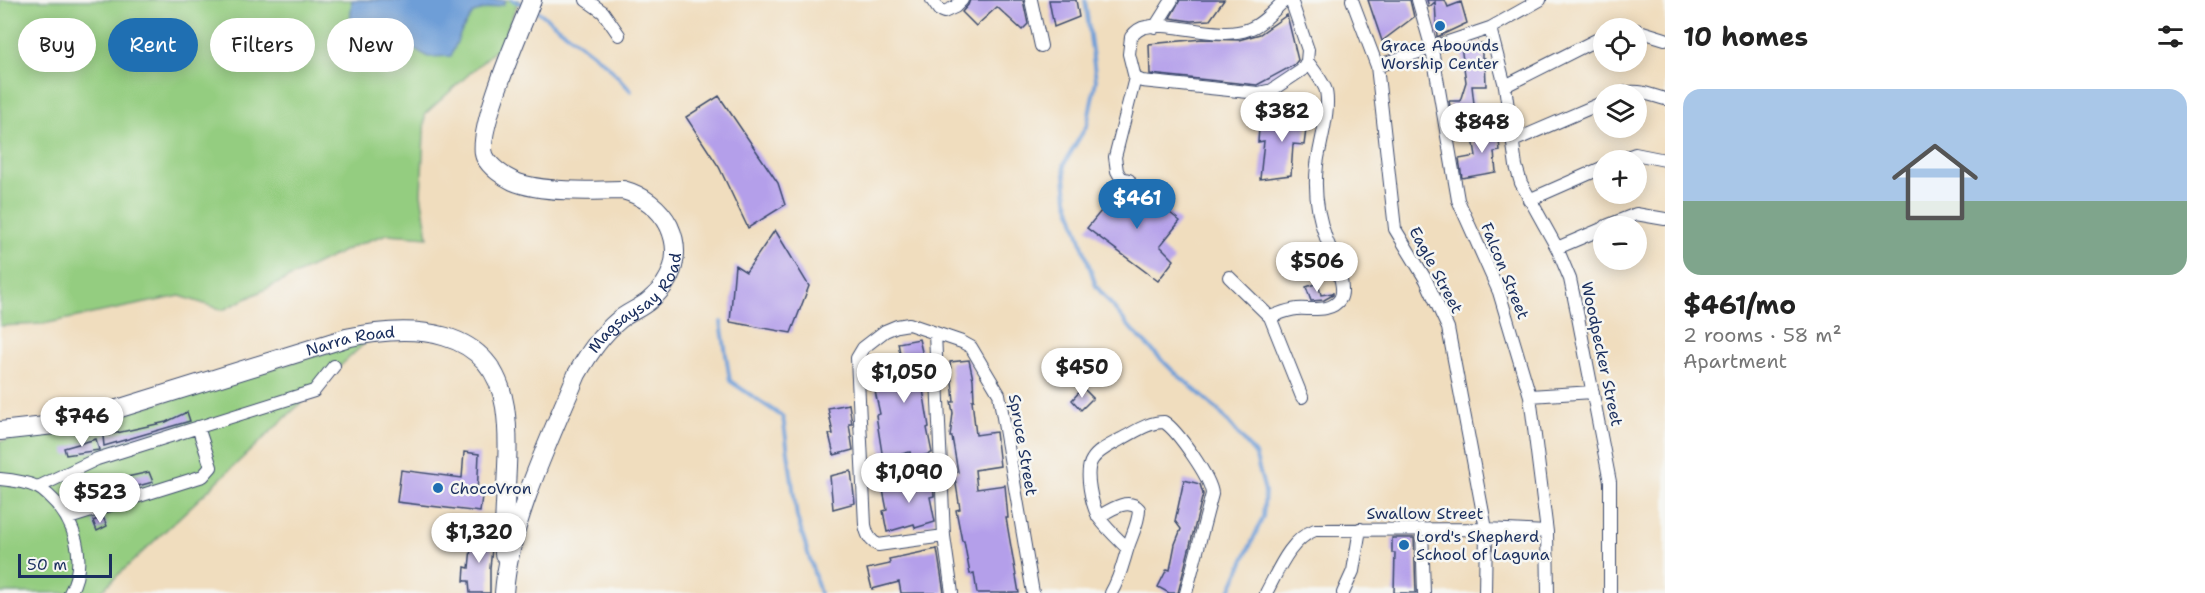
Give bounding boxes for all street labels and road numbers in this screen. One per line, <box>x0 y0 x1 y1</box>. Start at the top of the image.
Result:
street label: Falcon Street <box>1476 220 1534 322</box>
street label: Eagle Street <box>1404 223 1468 317</box>
street label: Magsaysay Road <box>583 252 686 357</box>
street label: Woodpecker Street <box>1576 280 1628 428</box>
street label: Narra Road <box>303 321 396 360</box>
street label: Spruce Street <box>1004 392 1042 498</box>
street label: Swallow Street <box>1366 503 1484 524</box>

